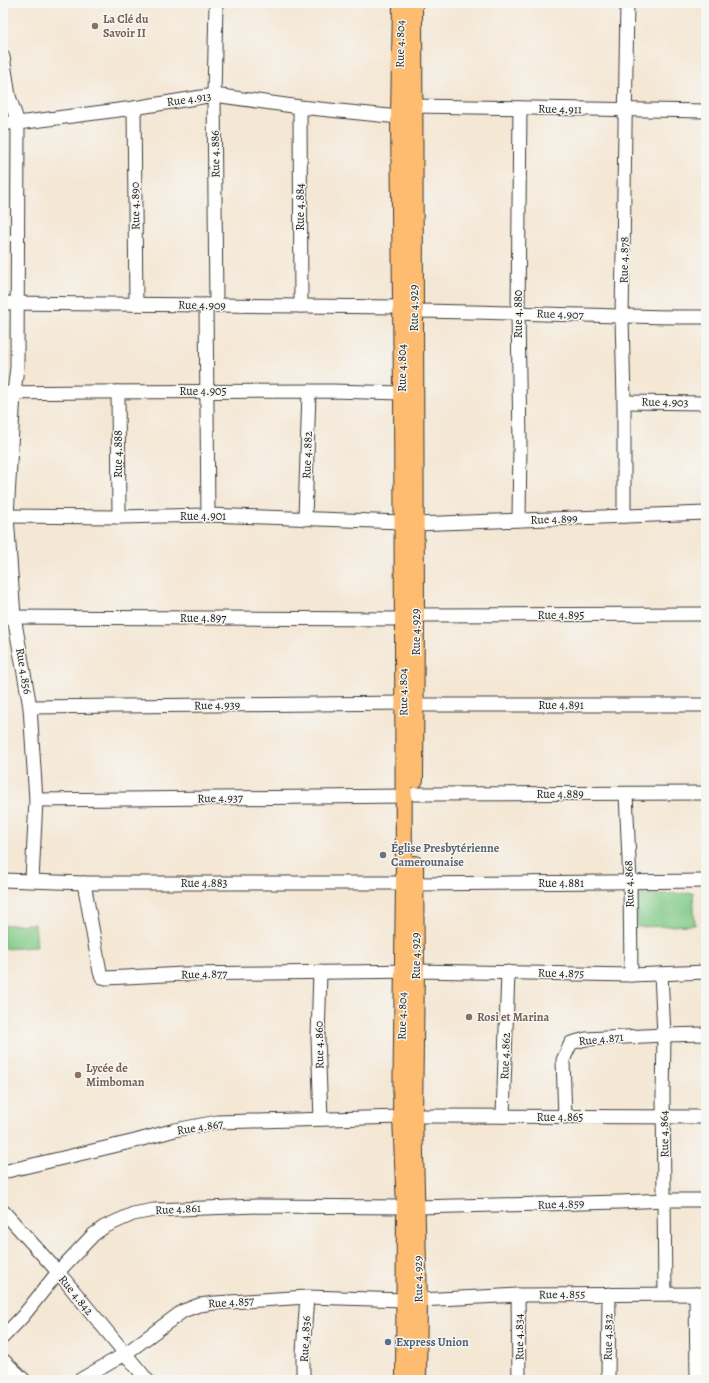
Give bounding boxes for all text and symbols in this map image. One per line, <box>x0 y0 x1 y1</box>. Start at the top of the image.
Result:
place label: La Clé du Savoir II <box>103 11 149 41</box>
street label: Rue 4.804 <box>392 19 408 68</box>
marker: La Clé du Savoir II <box>90 21 100 31</box>
street label: Rue 4.913 <box>166 88 212 110</box>
street label: Rue 4.911 <box>538 101 582 117</box>
street label: Rue 4.886 <box>207 130 223 178</box>
street label: Rue 4.890 <box>127 182 143 230</box>
street label: Rue 4.884 <box>292 183 308 231</box>
street label: Rue 4.878 <box>616 236 632 284</box>
street label: Rue 4.929 <box>406 285 422 331</box>
street label: Rue 4.880 <box>510 290 526 338</box>
street label: Rue 4.909 <box>178 297 226 313</box>
street label: Rue 4.907 <box>536 305 585 323</box>
street label: Rue 4.804 <box>394 343 410 392</box>
street label: Rue 4.905 <box>179 383 227 399</box>
street label: Rue 4.903 <box>641 394 689 410</box>
street label: Rue 4.888 <box>110 430 126 478</box>
street label: Rue 4.882 <box>298 431 316 479</box>
street label: Rue 4.901 <box>180 508 226 524</box>
street label: Rue 4.899 <box>530 510 578 528</box>
street label: Rue 4.895 <box>538 607 584 623</box>
street label: Rue 4.929 <box>408 609 424 655</box>
street label: Rue 4.897 <box>180 610 227 626</box>
street label: Rue 4.856 <box>12 647 36 696</box>
street label: Rue 4.804 <box>395 667 411 716</box>
street label: Rue 4.939 <box>194 697 240 713</box>
street label: Rue 4.891 <box>538 697 584 713</box>
street label: Rue 4.889 <box>536 786 584 802</box>
street label: Rue 4.937 <box>197 790 244 806</box>
place label: Église Presbytérienne Camerounaise <box>391 840 500 870</box>
marker: Église Presbytérienne Camerounaise <box>378 850 388 860</box>
street label: Rue 4.868 <box>620 860 638 908</box>
street label: Rue 4.883 <box>181 875 227 891</box>
street label: Rue 4.881 <box>538 875 584 891</box>
street label: Rue 4.929 <box>408 933 424 979</box>
street label: Rue 4.875 <box>538 965 584 981</box>
street label: Rue 4.877 <box>181 966 228 982</box>
street label: Rue 4.804 <box>394 991 410 1040</box>
place label: Rosi et Marina <box>477 1009 550 1025</box>
marker: Rosi et Marina <box>464 1012 474 1022</box>
street label: Rue 4.860 <box>311 1021 327 1069</box>
street label: Rue 4.871 <box>578 1029 624 1049</box>
street label: Rue 4.862 <box>496 1032 514 1080</box>
place label: Lycée de Mimboman <box>86 1060 145 1090</box>
marker: Lycée de Mimboman <box>73 1070 83 1080</box>
street label: Rue 4.865 <box>537 1109 583 1125</box>
street label: Rue 4.864 <box>656 1110 672 1158</box>
street label: Rue 4.867 <box>176 1115 225 1139</box>
street label: Rue 4.859 <box>537 1195 585 1213</box>
street label: Rue 4.861 <box>155 1200 201 1218</box>
street label: Rue 4.929 <box>410 1255 426 1303</box>
street label: Rue 4.842 <box>55 1272 97 1319</box>
street label: Rue 4.855 <box>539 1286 585 1302</box>
street label: Rue 4.857 <box>207 1292 256 1312</box>
street label: Rue 4.834 <box>511 1313 527 1360</box>
street label: Rue 4.832 <box>600 1313 616 1361</box>
street label: Rue 4.836 <box>296 1315 314 1363</box>
place label: Express Union <box>396 1334 469 1350</box>
marker: Express Union <box>383 1337 393 1347</box>

